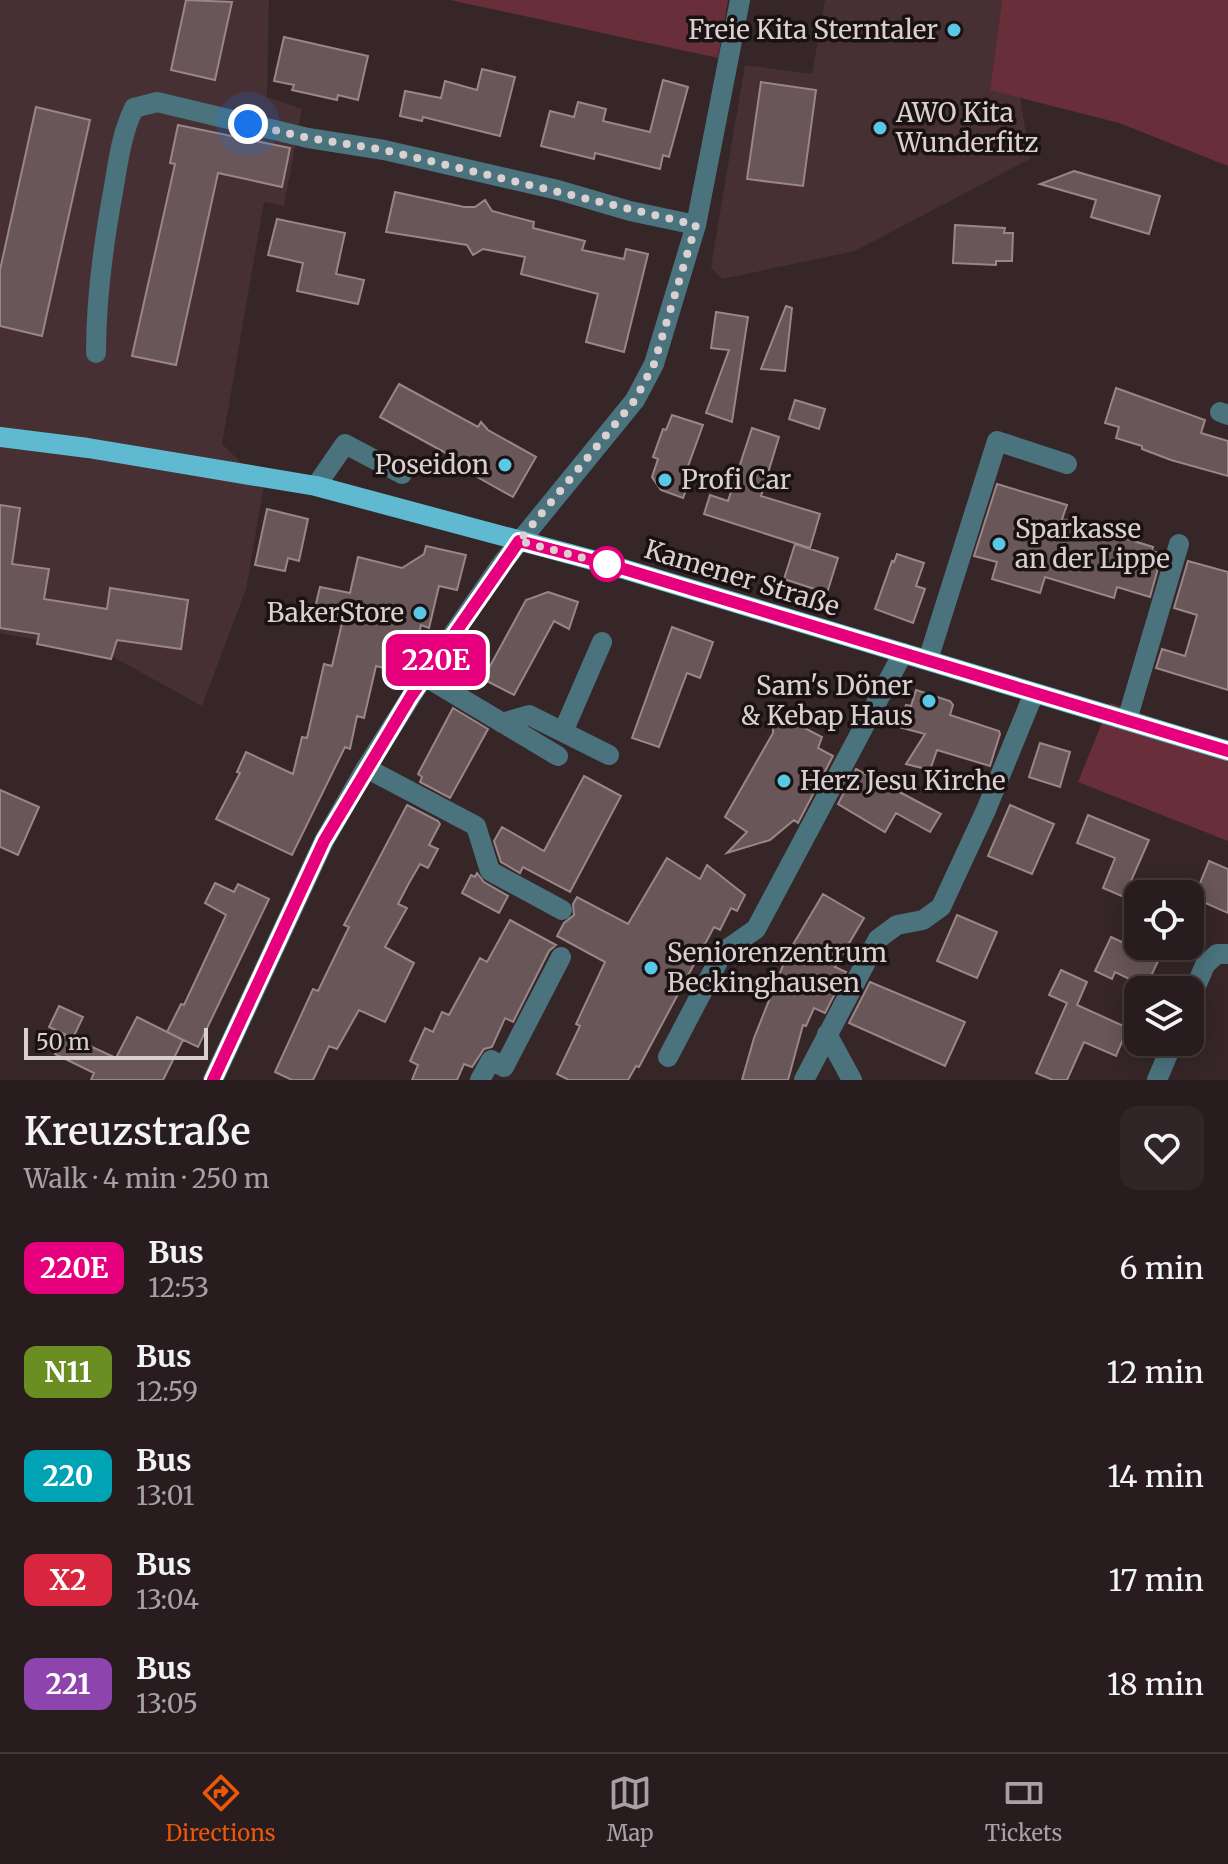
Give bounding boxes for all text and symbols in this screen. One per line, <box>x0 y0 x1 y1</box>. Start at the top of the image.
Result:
place label: Freie Kita Sterntaler <box>688 13 938 46</box>
marker: Freie Kita Sterntaler <box>945 21 963 39</box>
place label: AWO Kita Wunderfitz <box>895 96 1038 159</box>
your location <box>228 104 268 144</box>
marker: AWO Kita Wunderfitz <box>871 119 889 137</box>
place label: Poseidon <box>375 448 489 481</box>
marker: Poseidon <box>496 456 514 474</box>
place label: Profi Car <box>681 463 792 496</box>
marker: Profi Car <box>656 471 674 489</box>
place label: Sparkasse an der Lippe <box>1015 512 1170 575</box>
street label: Kamener Straße <box>641 532 844 623</box>
marker: Sparkasse an der Lippe <box>990 535 1008 553</box>
unlabelled marker <box>590 547 624 581</box>
place label: BakerStore <box>267 596 404 629</box>
marker: BakerStore <box>411 604 429 622</box>
line badge: 220E <box>380 634 492 686</box>
text: 220E <box>402 642 470 678</box>
place label: Sam's Döner & Kebap Haus <box>741 669 913 732</box>
marker: Sam's Döner & Kebap Haus <box>920 692 938 710</box>
place label: Herz Jesu Kirche <box>800 764 1005 797</box>
marker: Herz Jesu Kirche <box>775 772 793 790</box>
map controls <box>1124 880 1204 1056</box>
button: locate <box>1124 880 1204 960</box>
place label: Seniorenzentrum Beckinghausen <box>667 936 887 999</box>
marker: Seniorenzentrum Beckinghausen <box>642 959 660 977</box>
button: layers <box>1124 976 1204 1056</box>
scale bar <box>24 1024 208 1060</box>
text: 50 m <box>36 1028 90 1056</box>
button: heart <box>1120 1106 1204 1190</box>
text: Kreuzstraße <box>24 1108 251 1155</box>
text: Walk · 4 min · 250 m <box>24 1162 270 1195</box>
text: Bus <box>148 1233 204 1271</box>
text: 6 min <box>1119 1249 1204 1287</box>
text: 220E <box>40 1250 108 1286</box>
text: 12:53 <box>148 1271 209 1304</box>
text: Bus <box>136 1337 192 1375</box>
text: 12 min <box>1107 1353 1204 1391</box>
text: N11 <box>44 1354 92 1390</box>
text: 12:59 <box>136 1375 198 1408</box>
text: Bus <box>136 1441 192 1479</box>
text: 14 min <box>1107 1457 1204 1495</box>
text: 220 <box>43 1458 93 1494</box>
text: 13:01 <box>136 1479 194 1512</box>
text: Bus <box>136 1545 192 1583</box>
text: 17 min <box>1109 1561 1204 1599</box>
text: X2 <box>49 1562 87 1598</box>
text: 13:04 <box>136 1583 199 1616</box>
text: Bus <box>136 1649 192 1687</box>
text: 18 min <box>1107 1665 1204 1703</box>
text: 221 <box>46 1666 90 1702</box>
text: 13:05 <box>136 1687 198 1720</box>
tab: Directions <box>166 1771 276 1847</box>
tab: Map <box>607 1771 654 1847</box>
tab: Tickets <box>985 1771 1062 1847</box>

